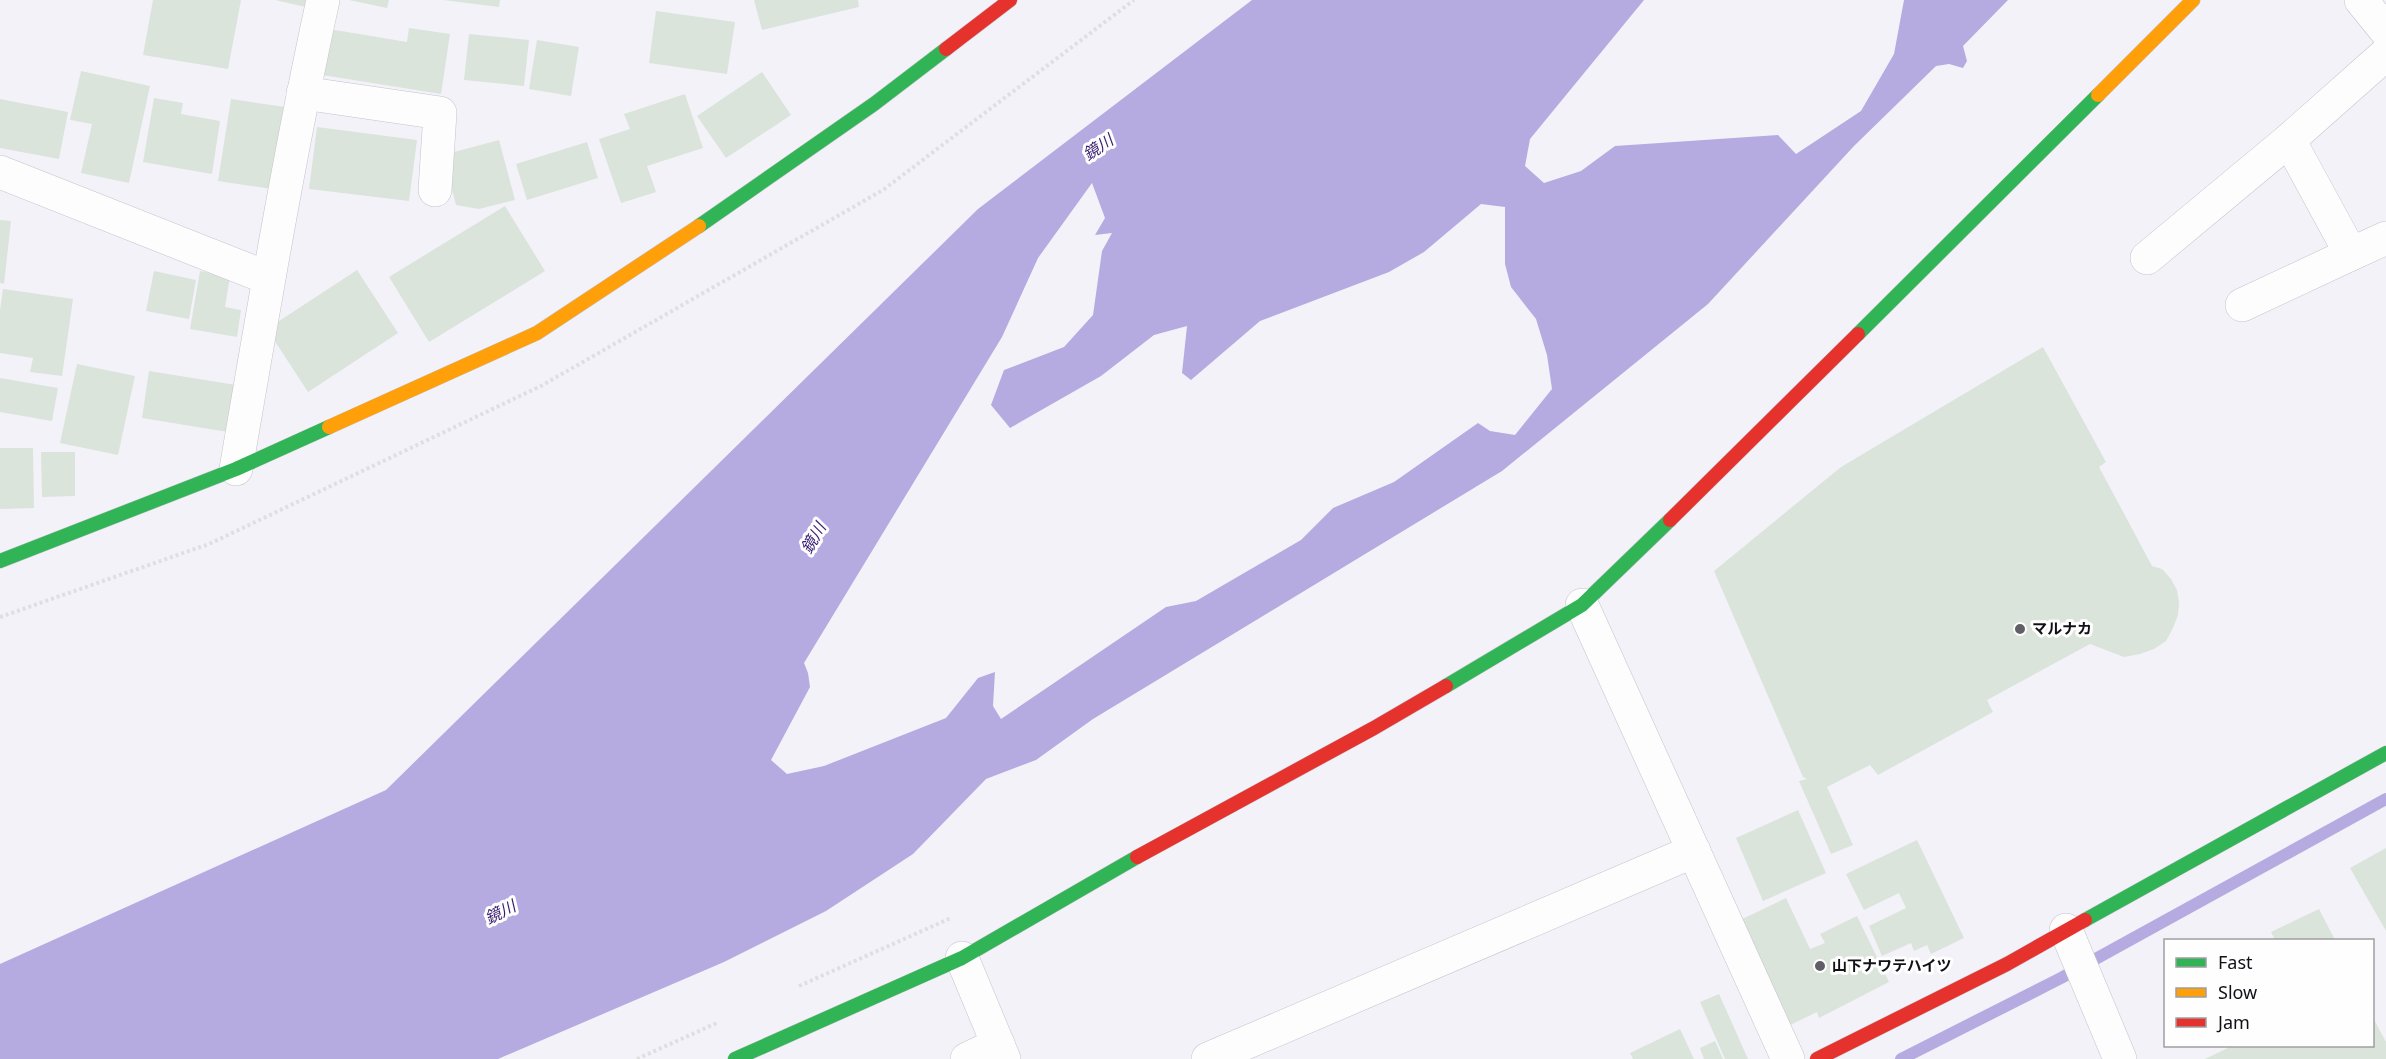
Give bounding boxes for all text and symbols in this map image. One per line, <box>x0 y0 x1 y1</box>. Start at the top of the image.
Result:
water label: 鏡川 <box>1079 128 1119 165</box>
water label: 鏡川 <box>795 517 832 557</box>
place label: マルナカ <box>2032 618 2092 638</box>
marker: マルナカ <box>2013 622 2027 636</box>
water label: 鏡川 <box>481 894 521 929</box>
legend <box>2164 939 2374 1047</box>
text: Fast <box>2218 950 2253 974</box>
place label: 山下ナワテハイツ <box>1832 955 1951 975</box>
marker: 山下ナワテハイツ <box>1813 959 1827 973</box>
text: Slow <box>2218 980 2257 1004</box>
text: Jam <box>2216 1010 2250 1034</box>

